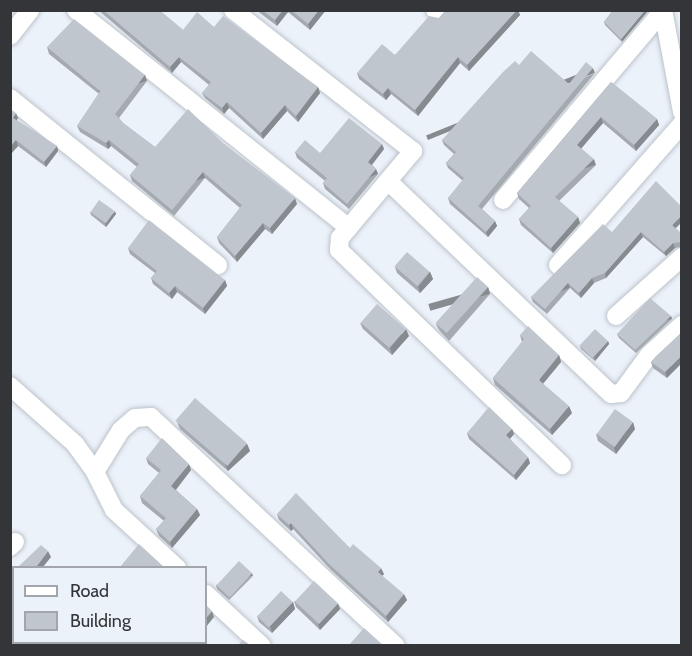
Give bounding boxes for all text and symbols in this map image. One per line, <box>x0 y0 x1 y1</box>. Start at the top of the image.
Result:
legend <box>12 566 207 644</box>
text: Road <box>70 580 109 602</box>
text: Building <box>70 610 131 632</box>

